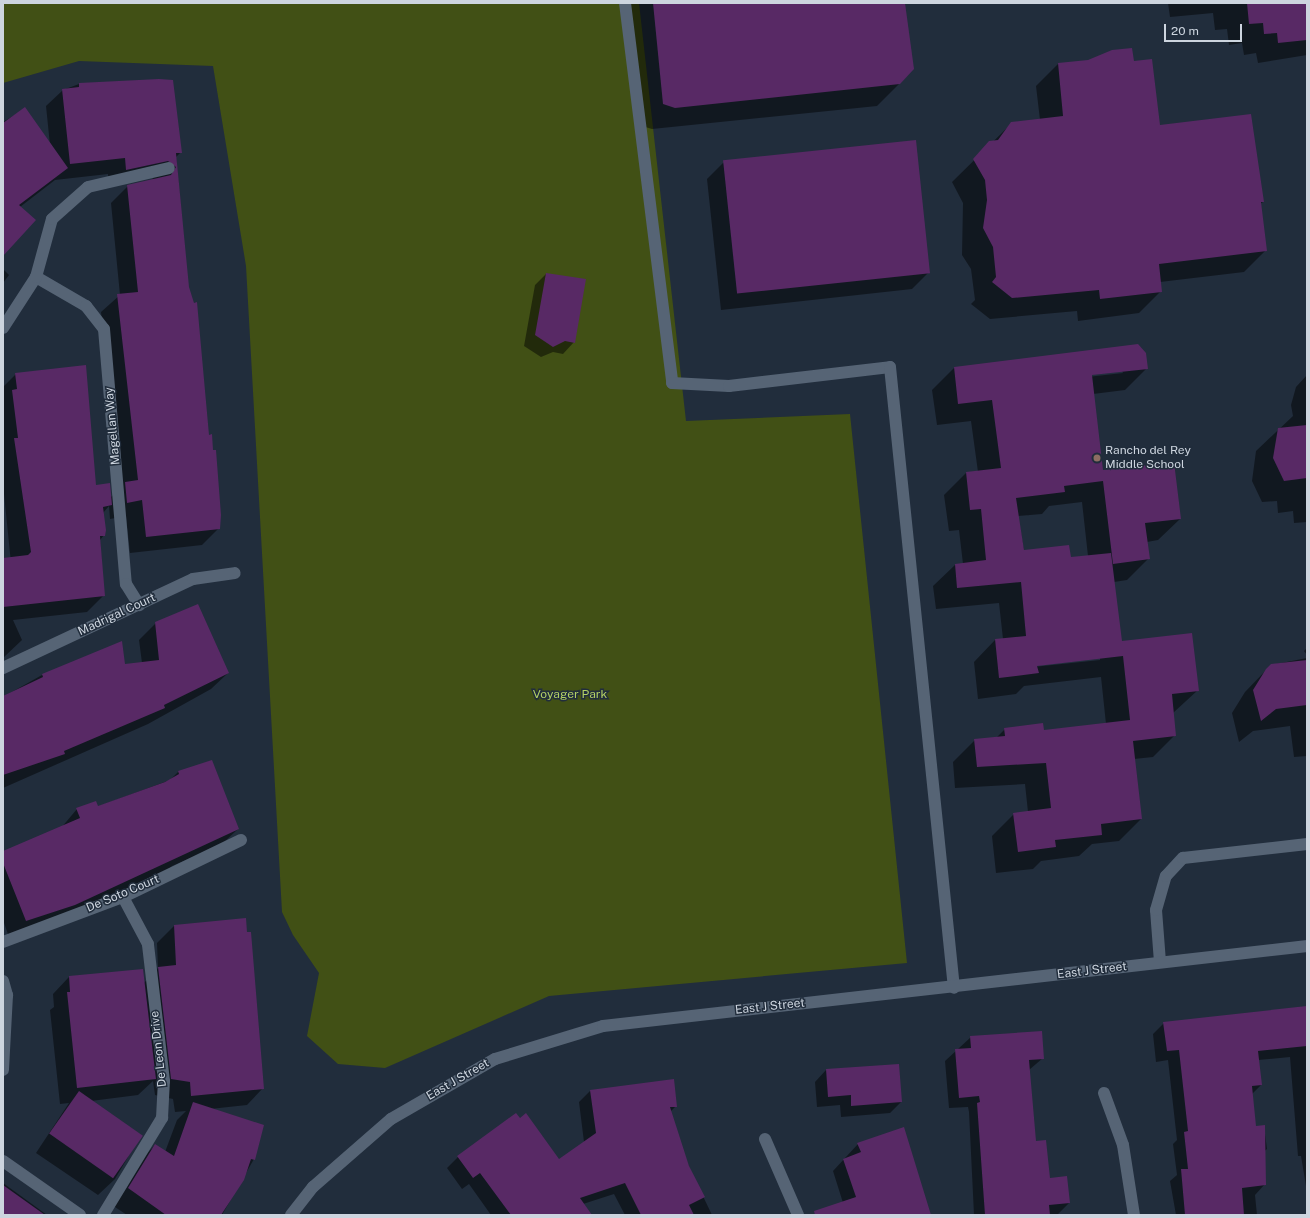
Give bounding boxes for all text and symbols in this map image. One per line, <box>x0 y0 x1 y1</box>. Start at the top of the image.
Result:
scale bar <box>1166 16 1244 42</box>
text: 20 m <box>1171 24 1199 38</box>
street label: Magellan Way <box>102 386 124 466</box>
place label: Rancho del Rey Middle School <box>1105 444 1191 472</box>
marker: Rancho del Rey Middle School <box>1092 453 1102 463</box>
street label: Madrigal Court <box>76 591 158 639</box>
park label: Voyager Park <box>533 688 607 702</box>
street label: De Soto Court <box>84 872 162 916</box>
street label: East J Street <box>1056 960 1128 982</box>
street label: East J Street <box>734 996 806 1018</box>
street label: De Leon Drive <box>148 1010 170 1088</box>
street label: East J Street <box>424 1056 492 1104</box>

